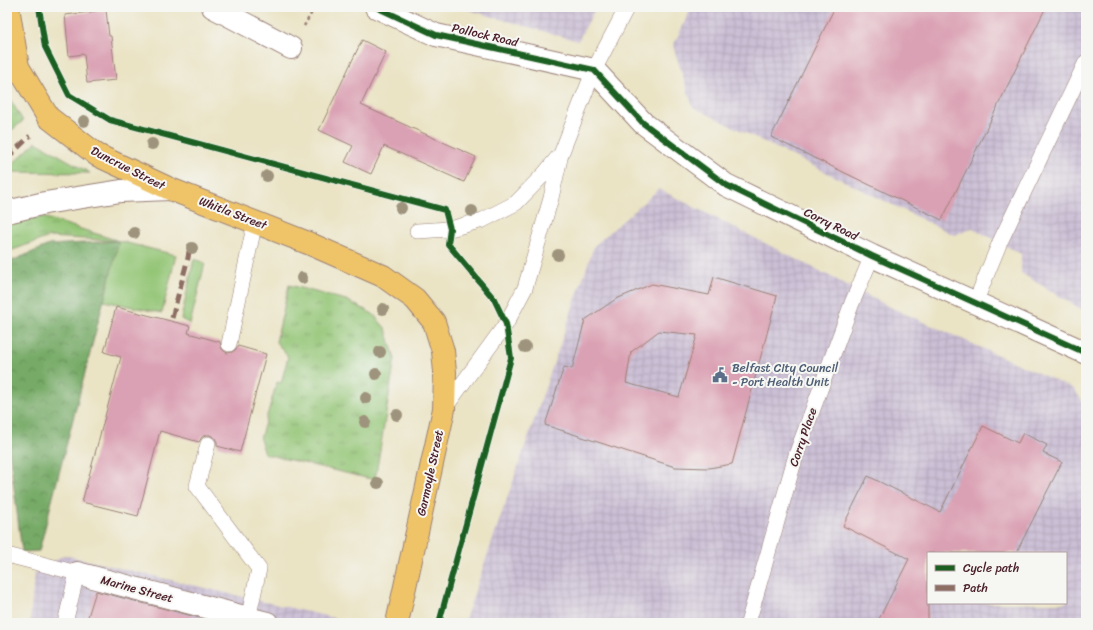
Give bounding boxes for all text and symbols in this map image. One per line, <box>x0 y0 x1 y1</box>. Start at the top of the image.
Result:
street label: Pollock Road <box>450 17 521 53</box>
street label: Duncrue Street <box>87 140 170 197</box>
street label: Whitla Street <box>196 190 271 236</box>
street label: Corry Road <box>800 201 864 247</box>
place label: Belfast City Council - Port Health Unit <box>732 357 839 393</box>
public building icon: Belfast City Council - Port Health Unit <box>711 366 729 384</box>
street label: Corry Place <box>783 404 823 470</box>
street label: Garmoyle Street <box>410 428 450 518</box>
legend <box>927 552 1067 604</box>
text: Cycle path <box>963 557 1019 579</box>
street label: Marine Street <box>98 569 176 609</box>
text: Path <box>963 577 988 599</box>

